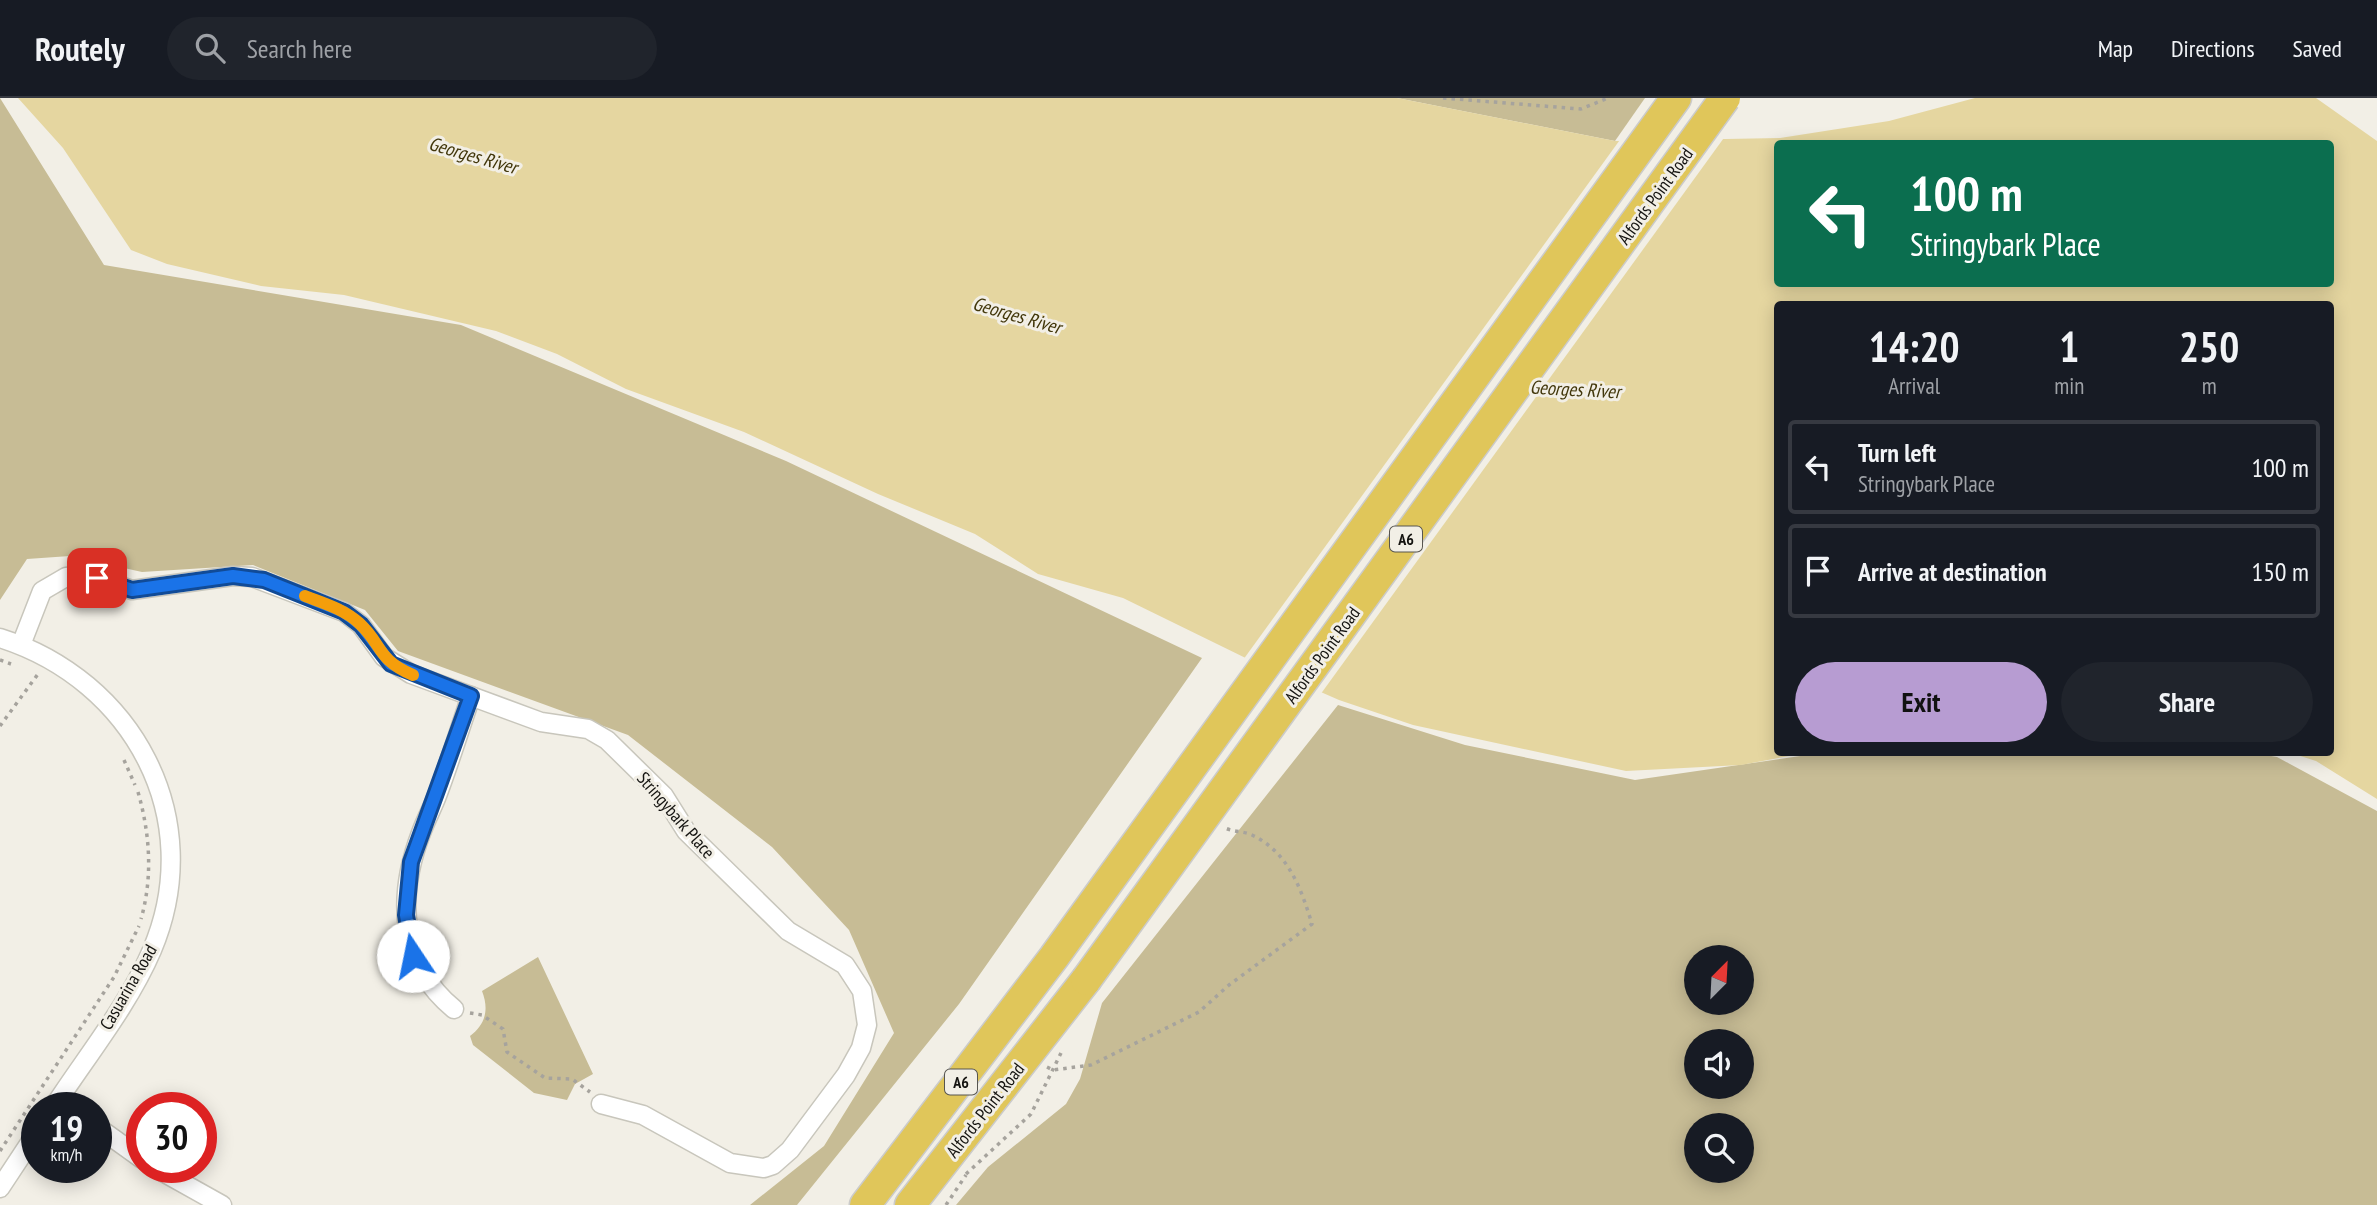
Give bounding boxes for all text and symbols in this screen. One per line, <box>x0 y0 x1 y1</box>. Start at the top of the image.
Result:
search box <box>167 17 657 80</box>
text: Routely <box>35 27 125 70</box>
icon: search <box>191 29 229 67</box>
text: Search here <box>247 32 352 65</box>
text: Map <box>2098 33 2133 64</box>
text: Directions <box>2171 33 2255 64</box>
text: Saved <box>2293 33 2342 64</box>
water label: Georges River <box>426 131 523 180</box>
street label: Alfords Point Road <box>1612 143 1698 249</box>
text: 100 m <box>1910 161 2023 225</box>
icon: left <box>1795 168 1886 259</box>
text: Stringybark Place <box>1910 223 2101 265</box>
water label: Georges River <box>970 291 1067 340</box>
text: 14:20 <box>1869 319 1960 374</box>
text: 1 <box>2059 319 2079 374</box>
text: 250 <box>2179 319 2239 374</box>
text: Arrival <box>1888 371 1940 400</box>
text: min <box>2054 371 2084 400</box>
text: m <box>2202 371 2217 400</box>
water label: Georges River <box>1529 375 1624 404</box>
text: Turn left <box>1858 436 1936 469</box>
icon: left <box>1799 448 1837 486</box>
text: 100 m <box>2251 451 2309 484</box>
text: Stringybark Place <box>1858 469 1995 498</box>
road number: A6 <box>1390 526 1422 552</box>
pin <box>67 548 127 608</box>
icon: arrive <box>1799 552 1837 590</box>
text: Arrive at destination <box>1858 555 2047 588</box>
text: 150 m <box>2251 555 2309 588</box>
icon: arrive <box>78 559 116 597</box>
street label: Alfords Point Road <box>1279 602 1365 708</box>
button: Exit <box>1795 662 2047 742</box>
button: Share <box>2061 662 2313 742</box>
street label: Stringybark Place <box>632 767 720 863</box>
position arrow <box>376 919 450 993</box>
street label: Casuarina Road <box>94 940 162 1034</box>
north arrow <box>1684 945 1754 1015</box>
map controls <box>1684 945 1754 1183</box>
button: sound <box>1684 1029 1754 1099</box>
street label: Alfords Point Road <box>941 1058 1029 1162</box>
road number: A6 <box>945 1070 977 1094</box>
speed limit sign: 30 <box>126 1092 217 1183</box>
text: 19 <box>50 1105 83 1151</box>
button: search <box>1684 1113 1754 1183</box>
text: km/h <box>51 1143 82 1166</box>

